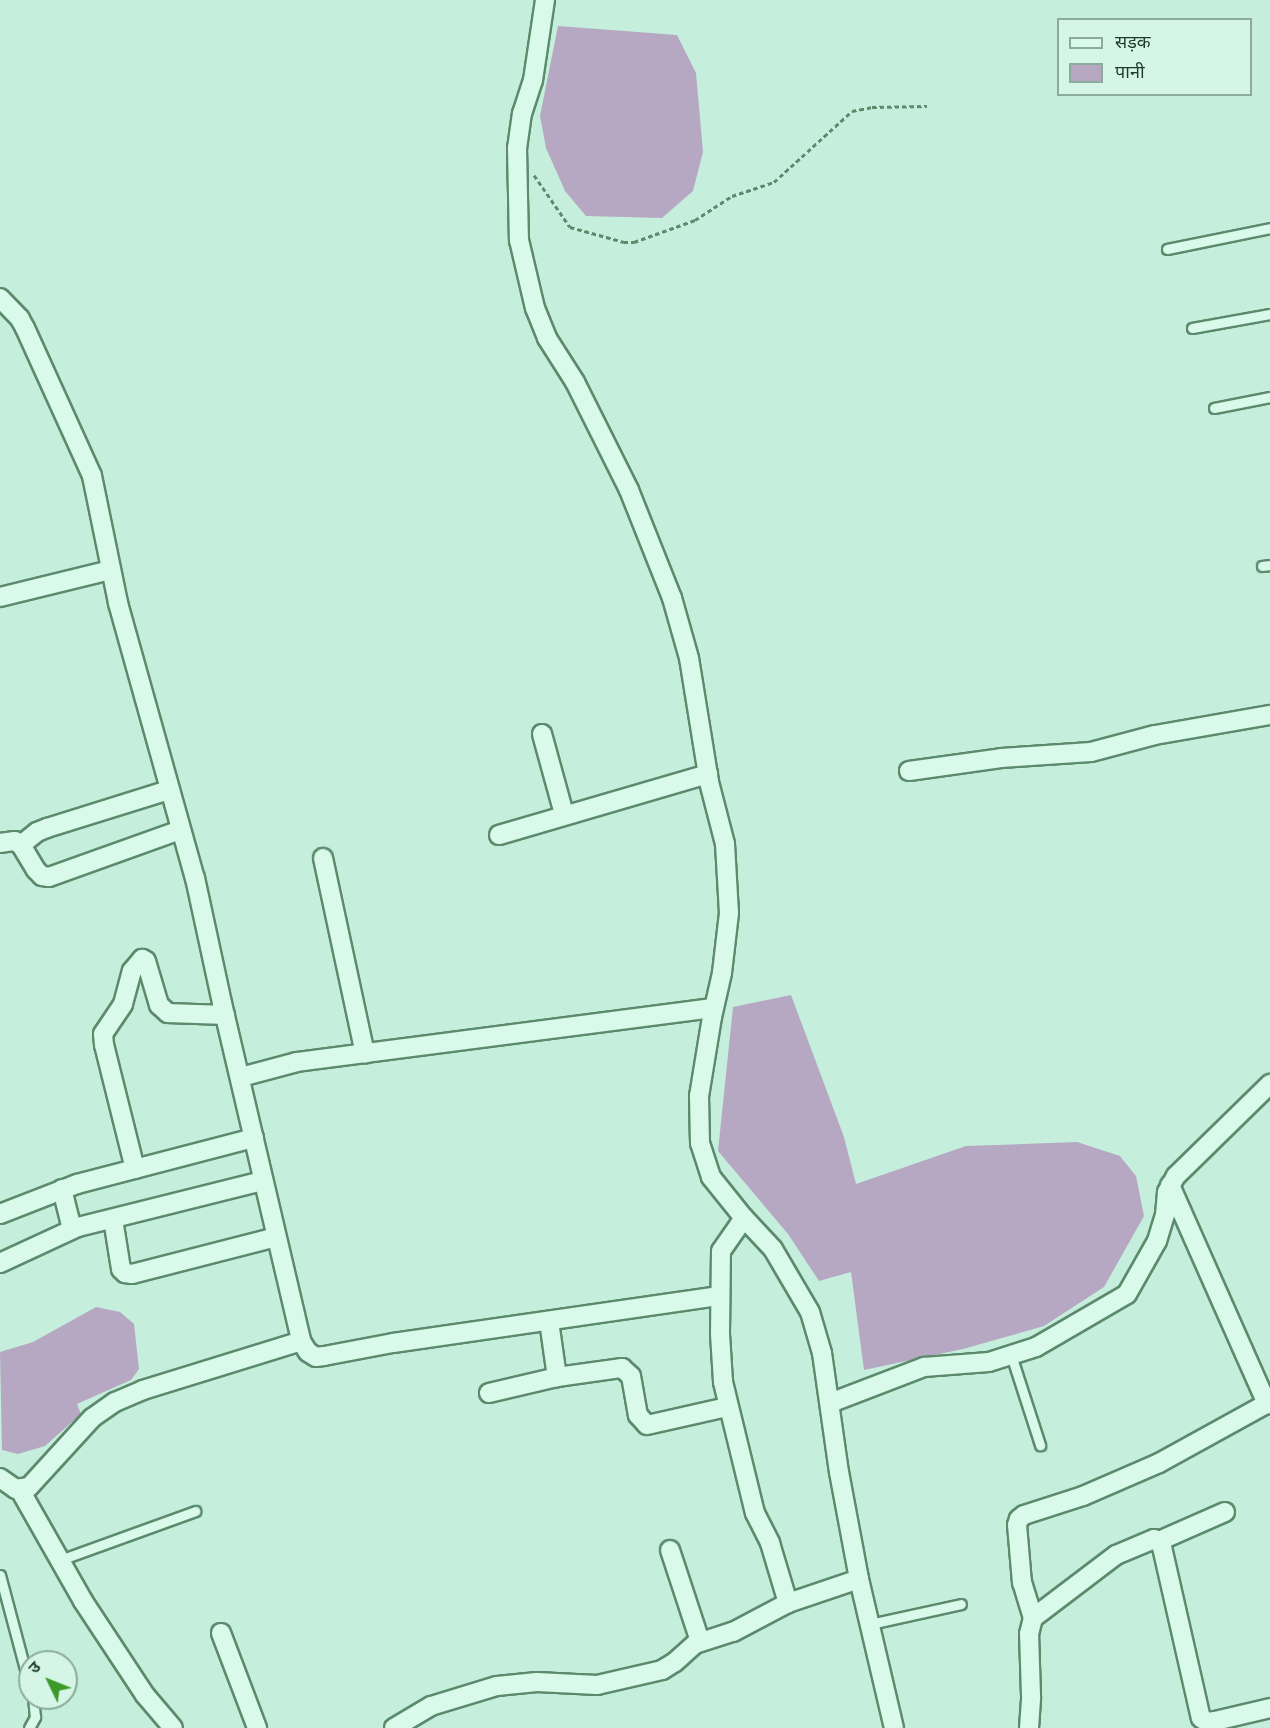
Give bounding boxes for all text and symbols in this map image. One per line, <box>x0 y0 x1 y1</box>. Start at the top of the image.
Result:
legend <box>1057 18 1252 96</box>
text: सड़क <box>1115 32 1151 55</box>
text: पानी <box>1115 62 1145 85</box>
north arrow <box>18 1650 78 1710</box>
text: उ <box>25 1658 47 1679</box>

